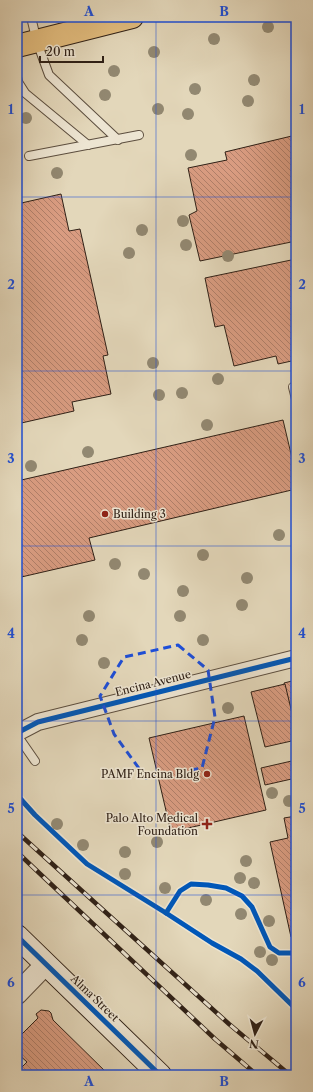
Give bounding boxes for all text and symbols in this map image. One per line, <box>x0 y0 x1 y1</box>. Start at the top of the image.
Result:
text: A <box>83 3 95 19</box>
text: B <box>219 3 229 19</box>
scale bar <box>40 38 103 64</box>
text: 20 m <box>46 44 75 59</box>
text: 1 <box>8 101 14 117</box>
text: 1 <box>299 101 305 117</box>
text: 2 <box>7 276 15 292</box>
text: 2 <box>298 276 306 292</box>
text: 3 <box>7 450 15 466</box>
text: 3 <box>298 450 306 466</box>
place label: Building 3 <box>113 507 166 521</box>
marker: Building 3 <box>100 509 110 519</box>
text: 4 <box>7 625 15 641</box>
text: 4 <box>298 625 306 641</box>
street label: Encina Avenue <box>114 667 192 699</box>
place label: PAMF Encina Bldg <box>101 767 199 781</box>
marker: PAMF Encina Bldg <box>202 769 212 779</box>
text: 5 <box>7 800 15 816</box>
text: 5 <box>298 800 306 816</box>
place label: Palo Alto Medical Foundation <box>106 811 199 838</box>
marker: Palo Alto Medical Foundation <box>201 818 213 830</box>
street label: Alma Street <box>67 971 122 1024</box>
text: 6 <box>7 974 15 990</box>
text: 6 <box>298 974 306 990</box>
north arrow <box>235 1014 275 1054</box>
text: N <box>248 1036 259 1051</box>
text: A <box>83 1073 95 1089</box>
text: B <box>219 1073 229 1089</box>

